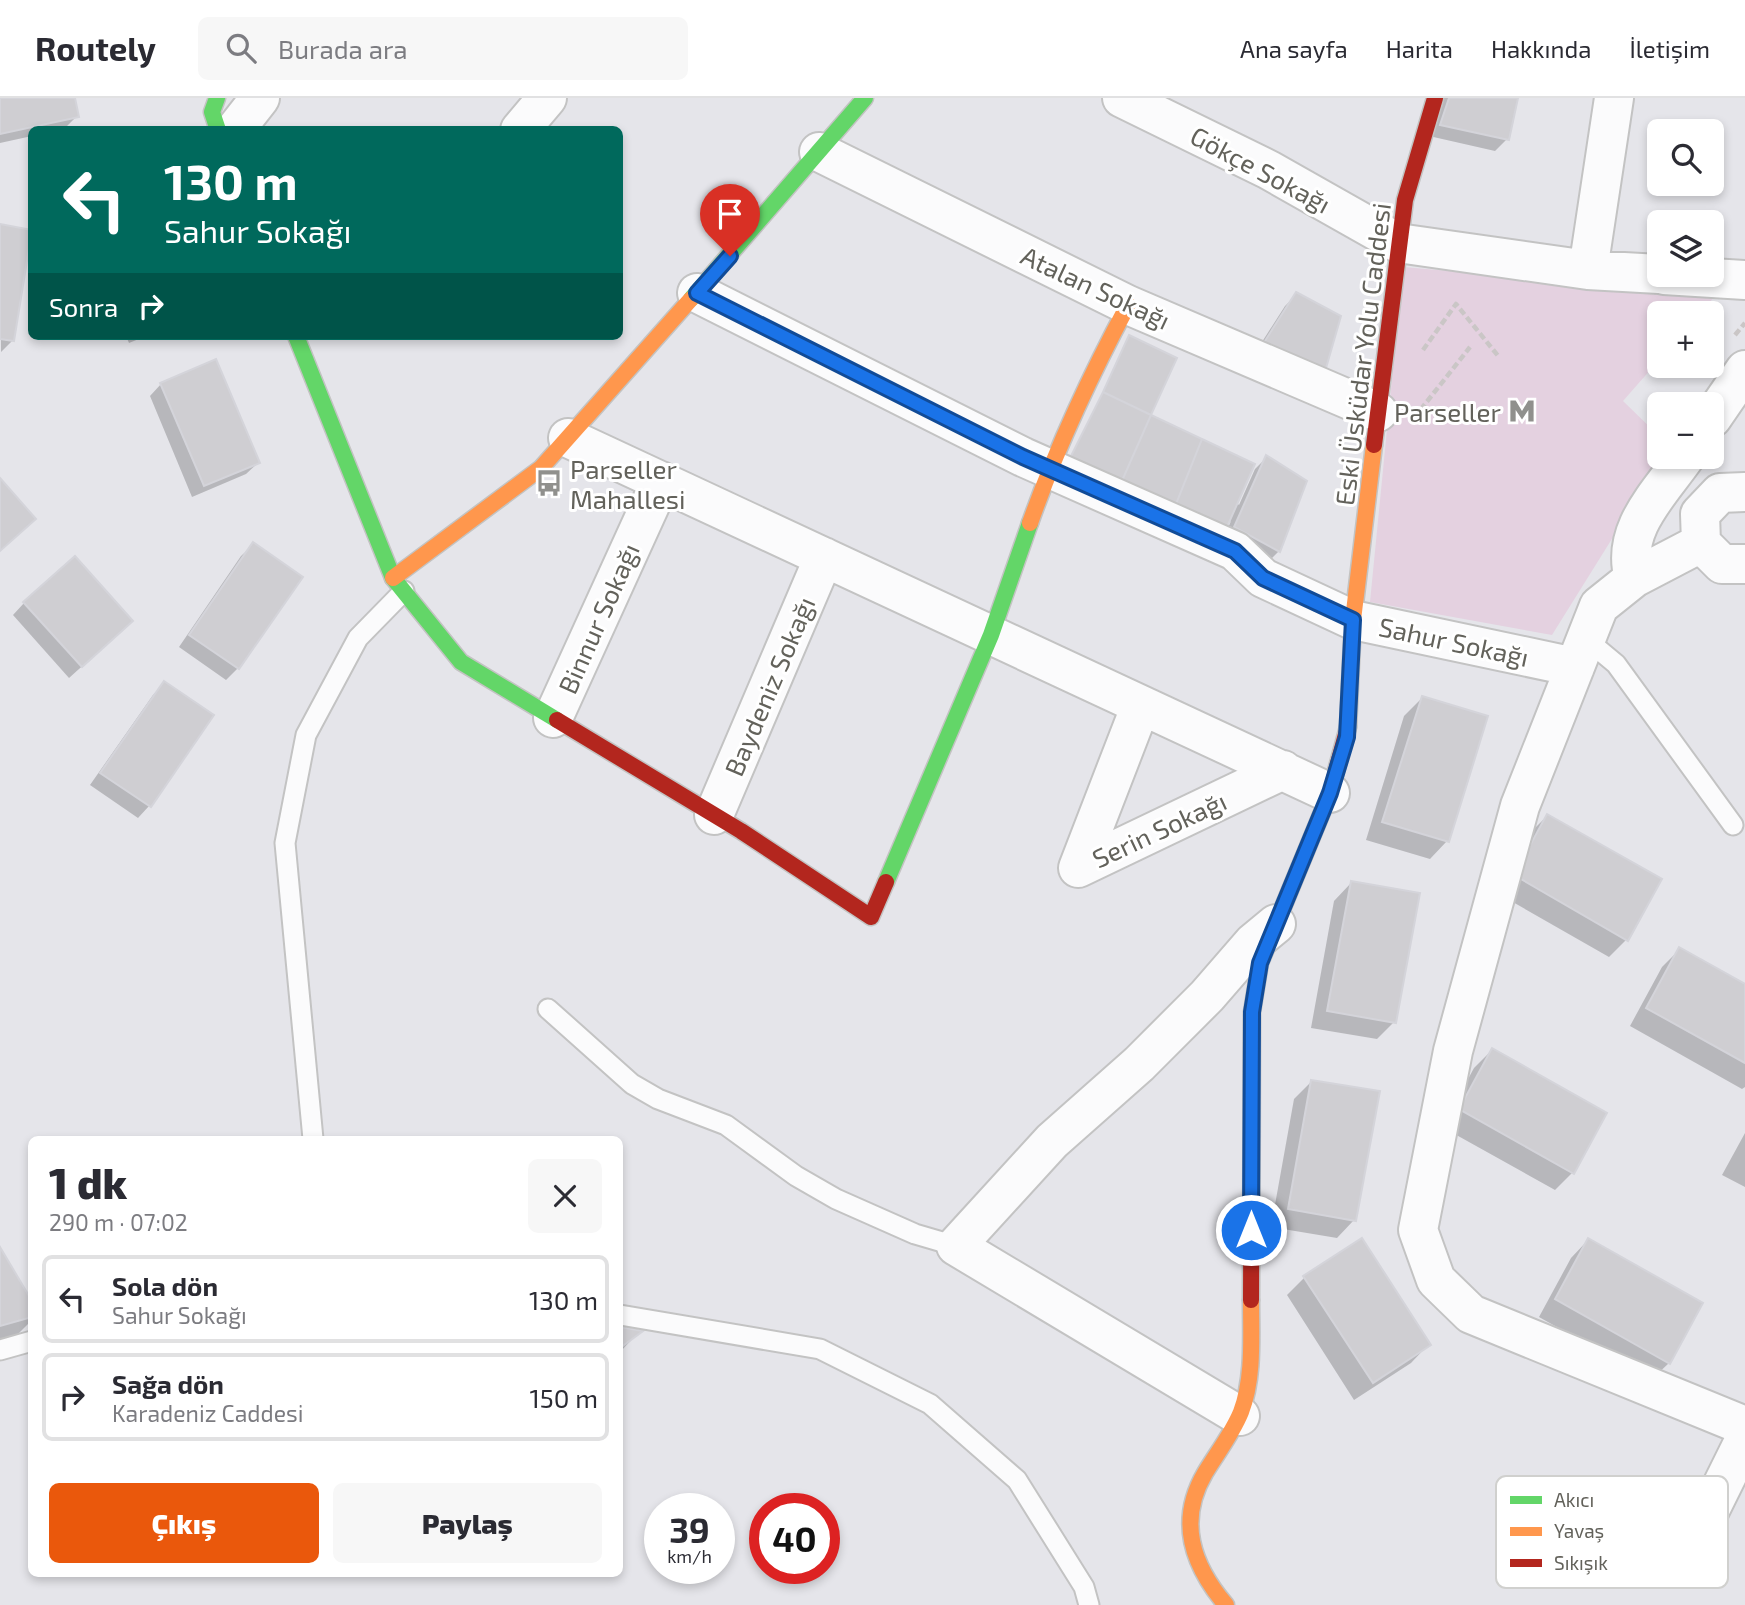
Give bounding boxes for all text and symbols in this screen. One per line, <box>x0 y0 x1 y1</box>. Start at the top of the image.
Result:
search box <box>198 17 688 80</box>
text: Routely <box>35 28 156 68</box>
icon: search <box>222 29 260 67</box>
text: Burada ara <box>278 33 408 64</box>
text: Ana sayfa <box>1240 34 1348 63</box>
text: Harita <box>1386 34 1453 63</box>
text: Hakkında <box>1491 34 1591 63</box>
text: İletişim <box>1629 34 1710 63</box>
street label: Gökçe Sokağı <box>1185 119 1336 221</box>
map controls <box>1647 119 1724 469</box>
button: search <box>1647 119 1724 196</box>
text: 130 m <box>164 151 298 210</box>
icon: left <box>49 154 140 245</box>
pin <box>700 184 760 256</box>
icon: arrive <box>711 195 749 233</box>
street label: Eski Üsküdar Yolu Caddesi <box>1328 201 1396 507</box>
button: layers <box>1647 210 1724 287</box>
text: Sahur Sokağı <box>164 211 351 249</box>
street label: Atalan Sokağı <box>1017 239 1175 335</box>
icon: right <box>132 287 170 325</box>
text: Sonra <box>49 291 118 322</box>
button: + <box>1647 301 1724 378</box>
button: − <box>1647 392 1724 469</box>
place label: Parseller <box>1394 396 1501 427</box>
metro station icon: Parseller <box>1507 396 1537 426</box>
place label: Parseller Mahallesi <box>570 453 686 514</box>
bus stop icon: Parseller Mahallesi <box>534 468 564 498</box>
street label: Binnur Sokağı <box>551 538 645 698</box>
street label: Baydeniz Sokağı <box>717 592 821 780</box>
street label: Sahur Sokağı <box>1376 610 1532 672</box>
street label: Serin Sokağı <box>1087 784 1231 874</box>
text: 1 dk <box>49 1157 127 1207</box>
button: close <box>528 1159 602 1233</box>
position arrow <box>1214 1193 1288 1267</box>
text: 290 m · 07:02 <box>49 1208 188 1236</box>
text: Sola dön <box>112 1270 218 1301</box>
icon: left <box>53 1280 91 1318</box>
text: 130 m <box>529 1284 598 1315</box>
text: Sahur Sokağı <box>112 1301 247 1329</box>
text: Sağa dön <box>112 1368 224 1399</box>
icon: right <box>53 1378 91 1416</box>
text: 150 m <box>529 1382 598 1413</box>
text: Karadeniz Caddesi <box>112 1399 303 1427</box>
legend <box>1496 1476 1728 1588</box>
button: Çıkış <box>49 1483 319 1563</box>
button: Paylaş <box>333 1483 602 1563</box>
text: Akıcı <box>1554 1488 1594 1511</box>
speed limit sign: 40 <box>749 1493 840 1584</box>
text: 39 <box>669 1508 710 1550</box>
text: Yavaş <box>1554 1519 1604 1543</box>
text: km/h <box>667 1545 712 1567</box>
text: Sıkışık <box>1554 1551 1608 1575</box>

